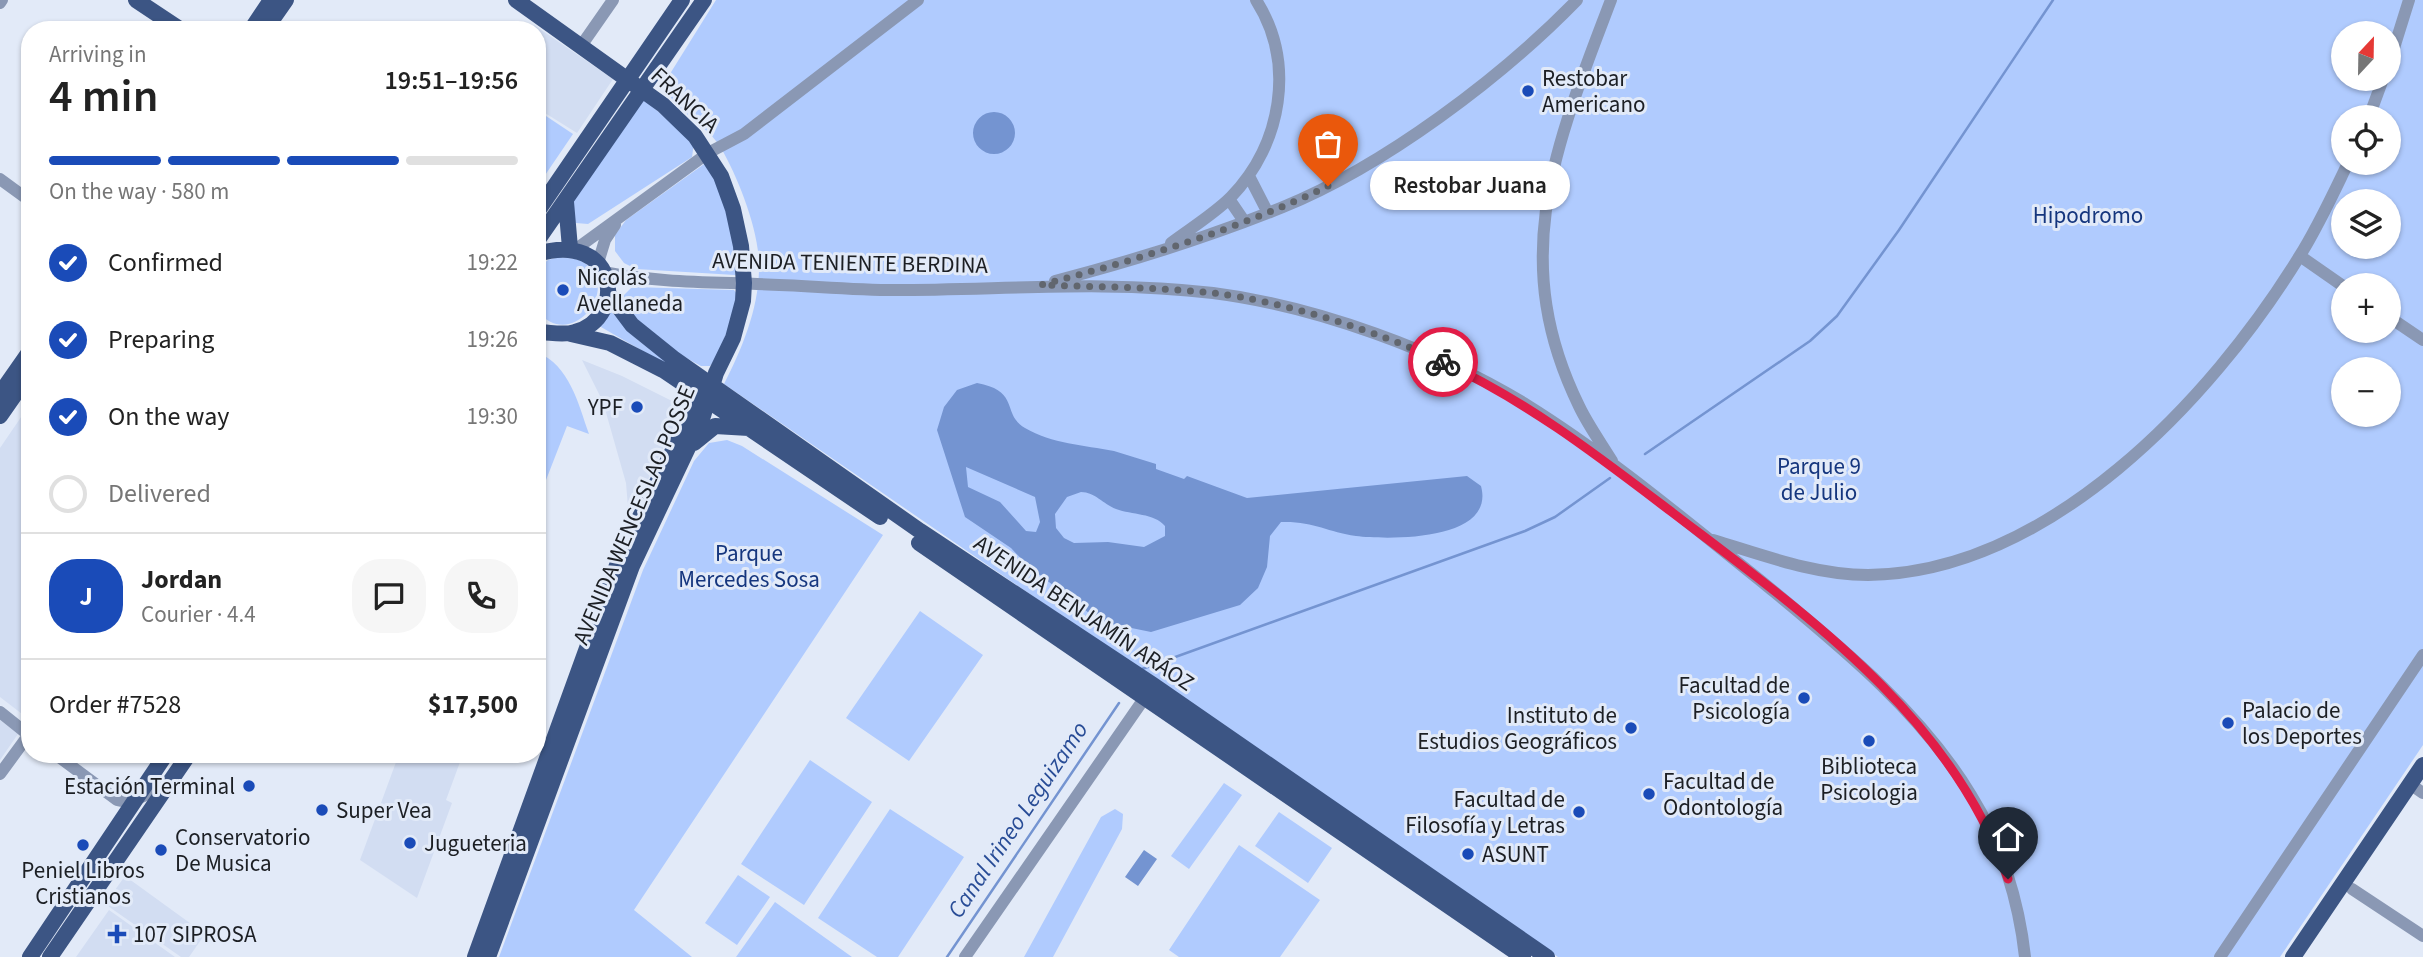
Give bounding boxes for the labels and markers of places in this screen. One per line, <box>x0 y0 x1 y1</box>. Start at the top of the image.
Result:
place label: Restobar Americano <box>1542 62 1646 121</box>
marker: Restobar Americano <box>1520 83 1536 99</box>
pin <box>1298 114 1358 186</box>
callout: Restobar Juana <box>1370 162 1570 210</box>
place label: Nicolás Avellaneda <box>577 261 683 320</box>
marker: Nicolás Avellaneda <box>555 282 571 298</box>
place label: YPF <box>587 391 623 424</box>
marker: YPF <box>629 399 645 415</box>
place label: Facultad de Psicología <box>1679 669 1790 728</box>
marker: Facultad de Psicología <box>1796 690 1812 706</box>
place label: Palacio de los Deportes <box>2242 694 2362 753</box>
place label: Instituto de Estudios Geográficos <box>1417 699 1617 758</box>
marker: Palacio de los Deportes <box>2220 715 2236 731</box>
marker: Instituto de Estudios Geográficos <box>1623 720 1639 736</box>
marker: Biblioteca Psicologia <box>1861 733 1877 749</box>
place label: Biblioteca Psicologia <box>1820 750 1918 809</box>
place label: Facultad de Odontología <box>1663 765 1783 824</box>
place label: Estación Terminal <box>64 770 235 803</box>
marker: Estación Terminal <box>241 778 257 794</box>
place label: Facultad de Filosofía y Letras <box>1405 783 1565 842</box>
marker: Facultad de Odontología <box>1641 786 1657 802</box>
place label: Super Vea <box>336 794 432 827</box>
marker: Super Vea <box>314 802 330 818</box>
marker: Facultad de Filosofía y Letras <box>1571 804 1587 820</box>
pin <box>1978 807 2038 879</box>
place label: Conservatorio De Musica <box>175 821 310 880</box>
place label: Jugueteria <box>424 827 527 860</box>
marker: Jugueteria <box>402 835 418 851</box>
marker: Peniel Libros Cristianos <box>75 837 91 853</box>
place label: ASUNT <box>1482 838 1549 871</box>
marker: Conservatorio De Musica <box>153 842 169 858</box>
marker: ASUNT <box>1460 846 1476 862</box>
place label: Peniel Libros Cristianos <box>21 854 145 913</box>
place label: 107 SIPROSA <box>133 918 257 951</box>
marker: 107 SIPROSA <box>107 924 127 944</box>

